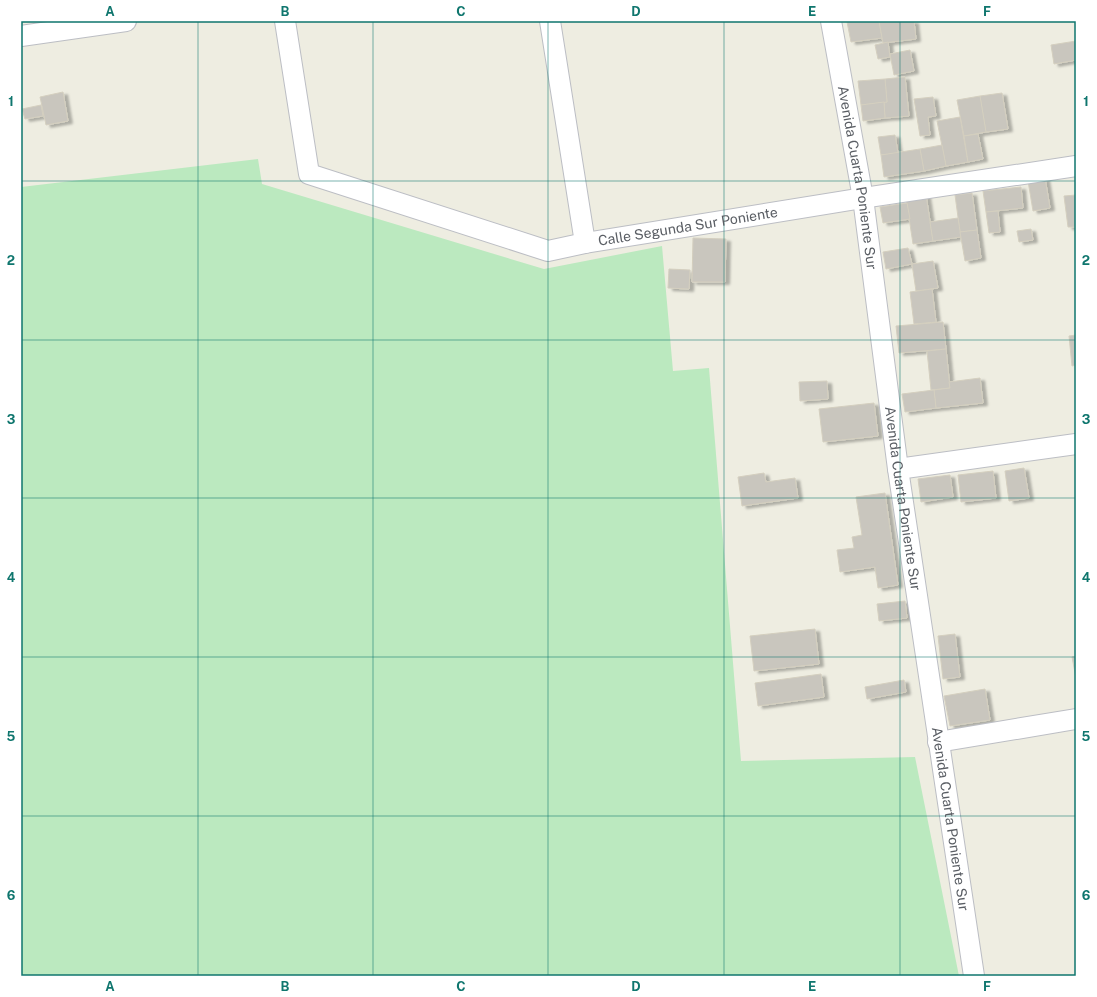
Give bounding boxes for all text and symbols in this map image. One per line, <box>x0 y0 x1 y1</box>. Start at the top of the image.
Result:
text: A <box>105 4 115 19</box>
text: B <box>281 4 290 19</box>
text: C <box>456 4 466 19</box>
text: D <box>631 4 641 19</box>
text: E <box>808 4 816 19</box>
text: F <box>983 4 991 19</box>
street label: Avenida Cuarta Poniente Sur <box>835 85 880 271</box>
text: 1 <box>8 94 14 109</box>
text: 1 <box>1083 94 1089 109</box>
street label: Calle Segunda Sur Poniente <box>597 204 779 249</box>
text: 2 <box>7 253 15 268</box>
text: 2 <box>1082 253 1090 268</box>
street label: Avenida Cuarta Poniente Sur <box>882 405 924 592</box>
text: 3 <box>7 412 16 427</box>
text: 3 <box>1082 412 1091 427</box>
text: 4 <box>7 570 16 585</box>
text: 4 <box>1082 570 1091 585</box>
street label: Avenida Cuarta Poniente Sur <box>929 726 972 912</box>
text: 5 <box>7 729 16 744</box>
text: 5 <box>1082 729 1091 744</box>
text: 6 <box>7 888 16 903</box>
text: 6 <box>1082 888 1091 903</box>
text: A <box>105 979 115 994</box>
text: B <box>281 979 290 994</box>
text: C <box>456 979 466 994</box>
text: D <box>631 979 641 994</box>
text: E <box>808 979 816 994</box>
text: F <box>983 979 991 994</box>

